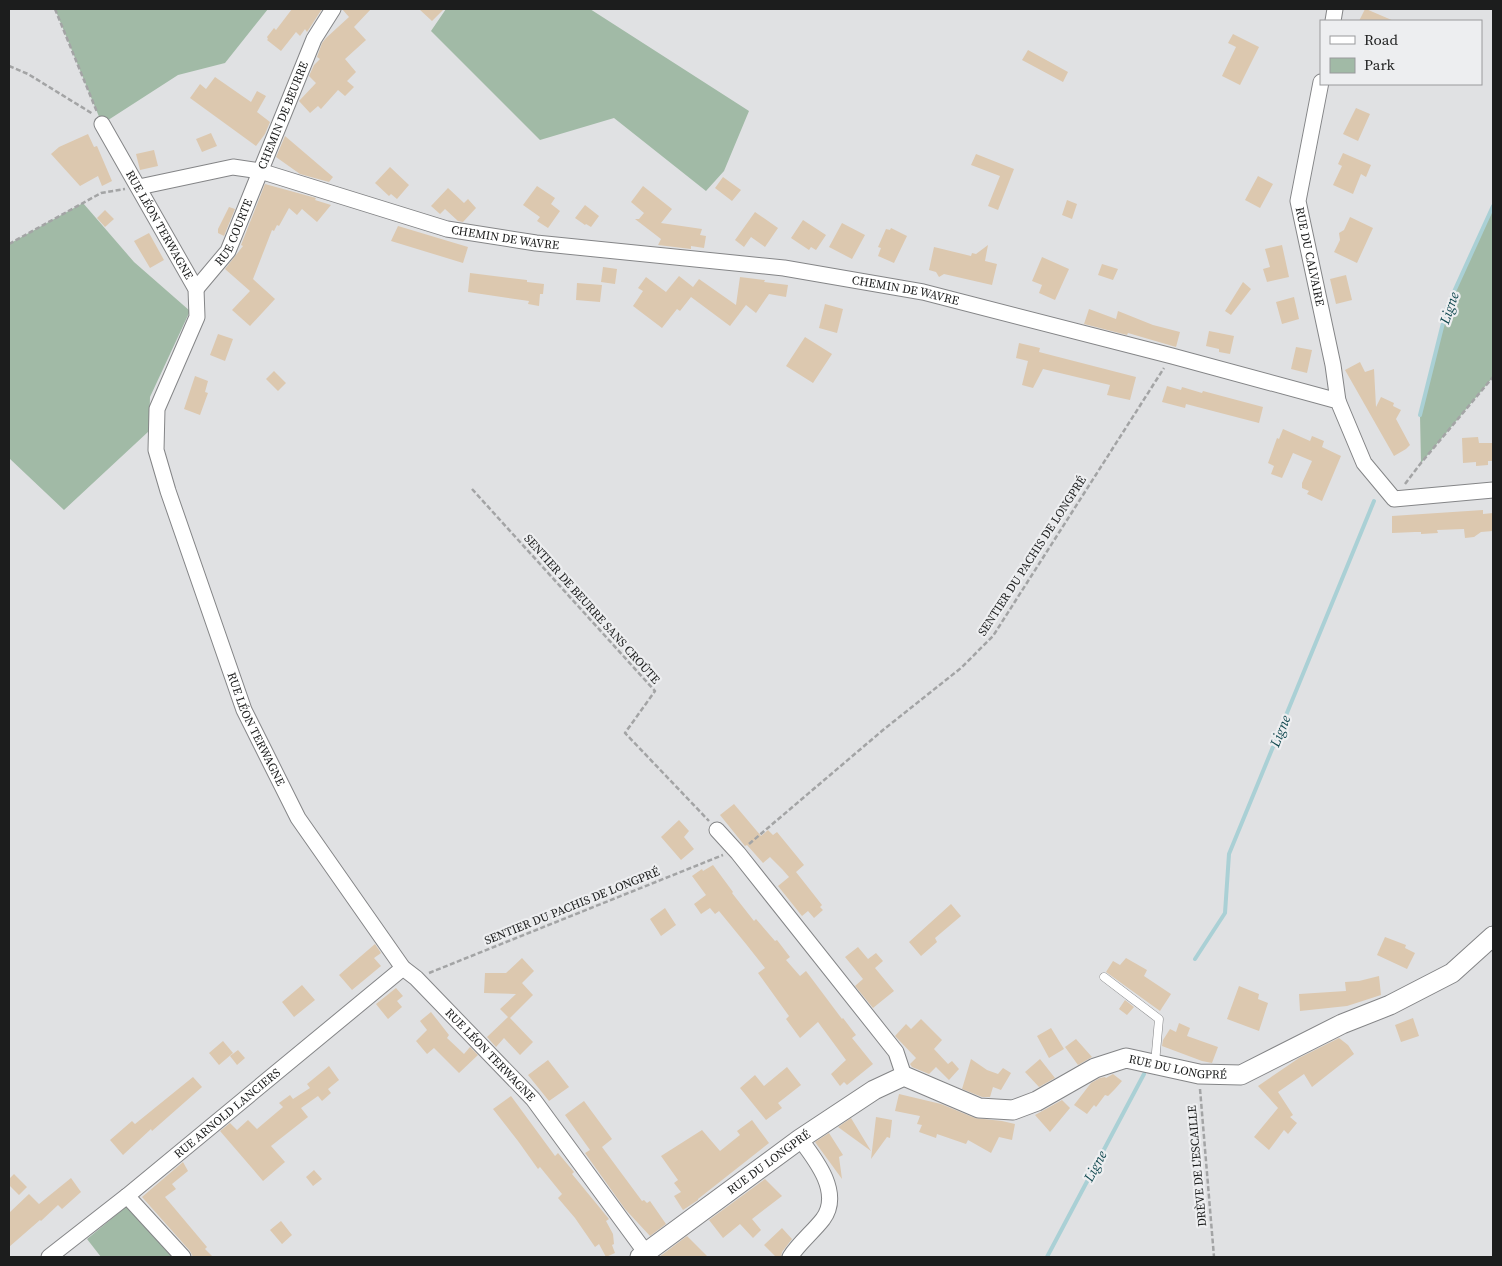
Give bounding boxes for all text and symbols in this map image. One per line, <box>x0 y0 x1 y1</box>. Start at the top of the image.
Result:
legend <box>1320 20 1482 85</box>
text: Road <box>1364 29 1398 50</box>
text: Park <box>1364 54 1396 75</box>
street label: CHEMIN DE BEURRE <box>254 59 312 172</box>
street label: RUE LÉON TERWAGNE <box>122 167 197 282</box>
street label: RUE COURTE <box>211 197 256 269</box>
street label: RUE DU CALVAIRE <box>1291 205 1328 308</box>
street label: CHEMIN DE WAVRE <box>450 222 560 253</box>
street label: CHEMIN DE WAVRE <box>851 272 961 309</box>
water label: Ligne <box>1434 289 1464 328</box>
street label: SENTIER DU PACHIS DE LONGPRÉ <box>974 473 1090 639</box>
street label: SENTIER DE BEURRE SANS CROÛTE <box>520 531 664 687</box>
street label: RUE LÉON TERWAGNE <box>223 670 289 789</box>
water label: Ligne <box>1264 712 1295 751</box>
street label: SENTIER DU PACHIS DE LONGPRÉ <box>482 863 662 949</box>
street label: RUE LÉON TERWAGNE <box>442 1005 539 1105</box>
street label: RUE DU LONGPRÉ <box>1127 1051 1227 1083</box>
street label: RUE ARNOLD LANCIERS <box>171 1065 284 1162</box>
street label: DRÈVE DE L'ESCAILLE <box>1184 1105 1210 1227</box>
street label: RUE DU LONGPRÉ <box>724 1126 814 1198</box>
water label: Ligne <box>1078 1147 1112 1186</box>

